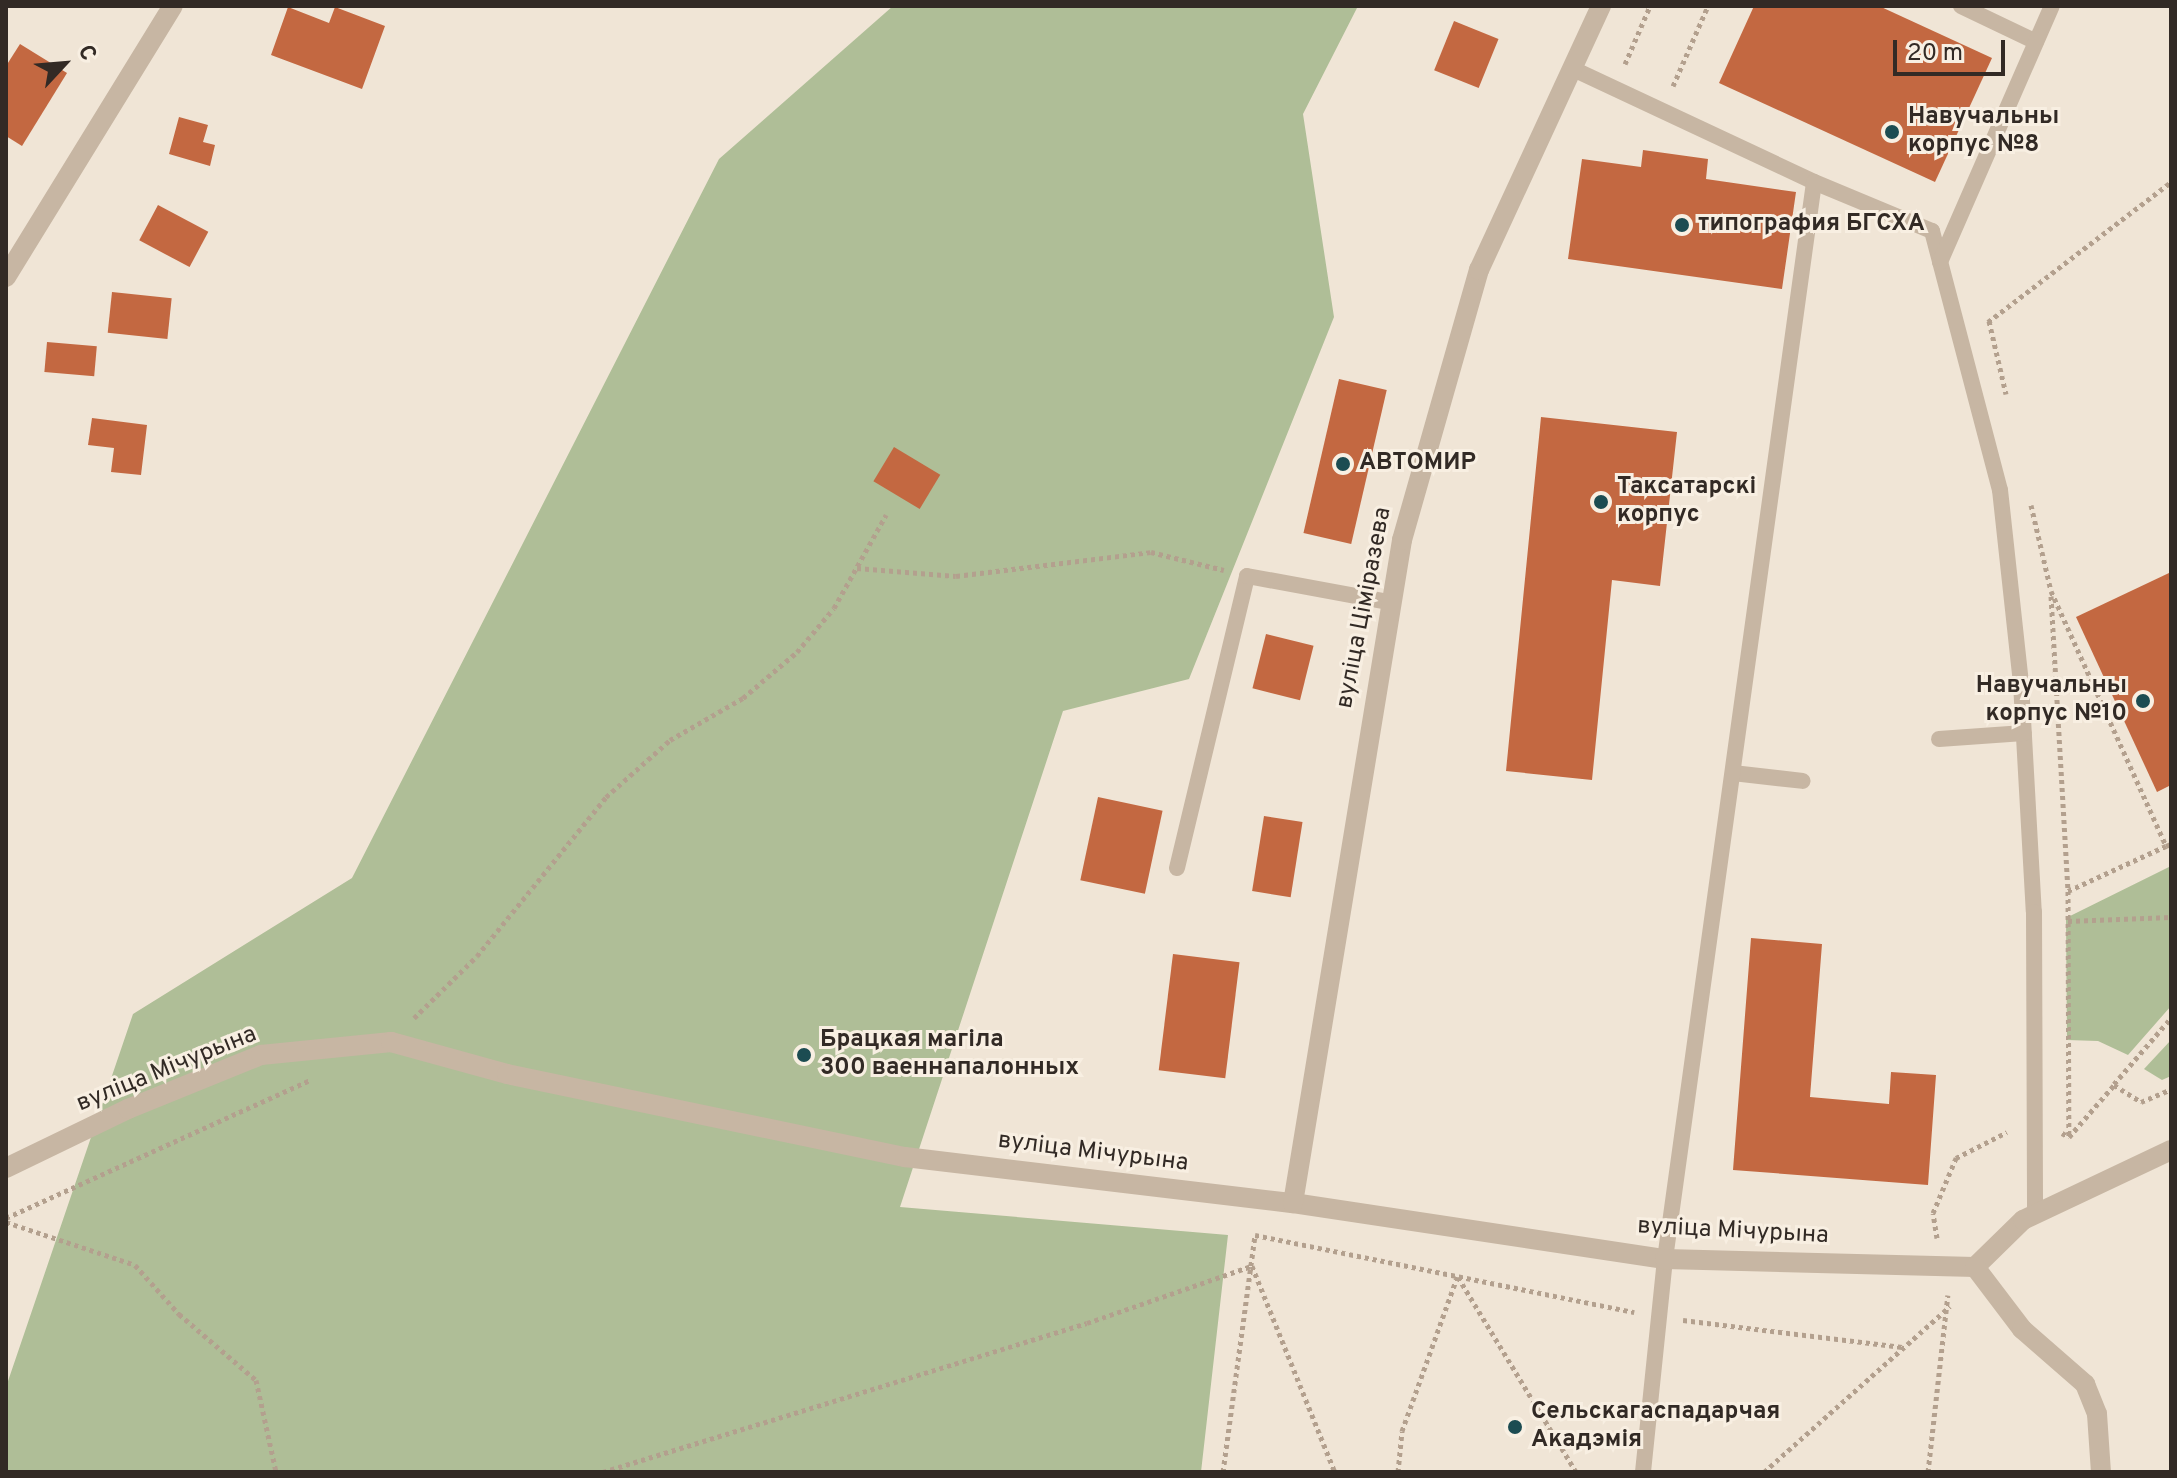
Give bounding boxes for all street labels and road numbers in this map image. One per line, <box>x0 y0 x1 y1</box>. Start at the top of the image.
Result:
street label: вуліца Ціміразева <box>1331 505 1399 711</box>
street label: вуліца Мічурына <box>73 1021 261 1119</box>
street label: вуліца Мічурына <box>996 1127 1190 1179</box>
street label: вуліца Мічурына <box>1637 1213 1829 1251</box>

